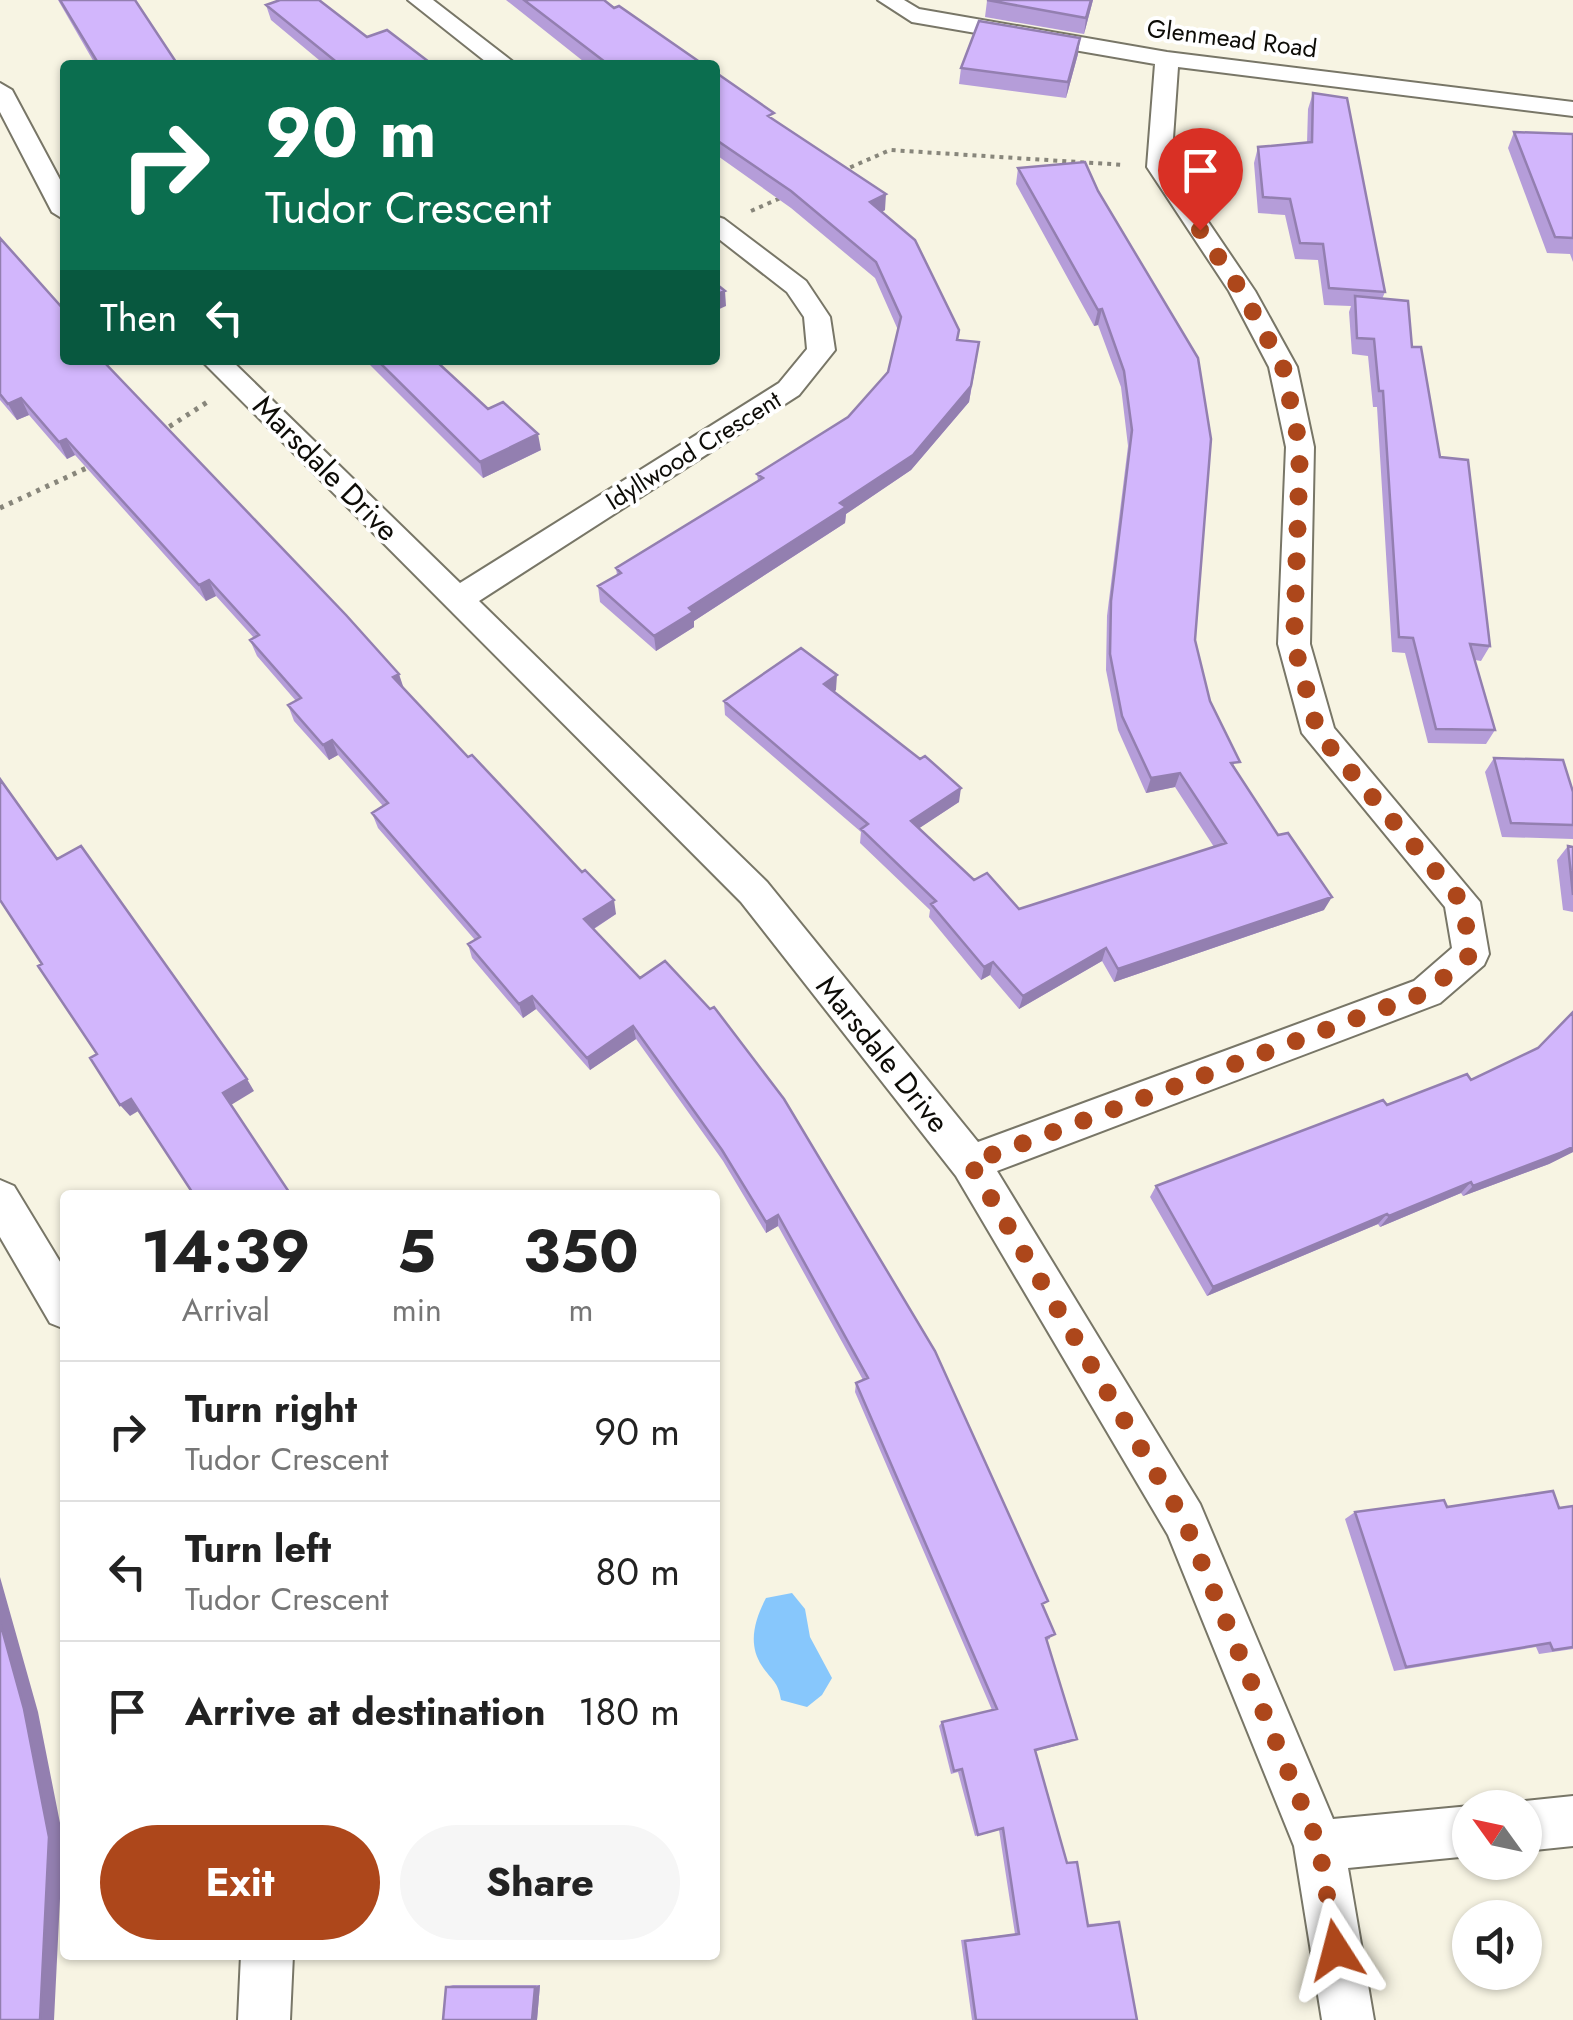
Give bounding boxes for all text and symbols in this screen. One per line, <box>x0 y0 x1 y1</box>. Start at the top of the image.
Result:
street label: Glenmead Road <box>1145 10 1319 66</box>
text: 90 m <box>265 82 437 183</box>
icon: right <box>100 100 230 230</box>
pin <box>1158 128 1243 231</box>
icon: arrive <box>1173 143 1228 198</box>
text: Tudor Crescent <box>265 175 551 240</box>
text: Then <box>100 290 177 345</box>
icon: left <box>197 290 252 345</box>
street label: Idyllwood Crescent <box>598 382 788 518</box>
street label: Marsdale Drive <box>243 385 409 551</box>
street label: Marsdale Drive <box>806 966 960 1142</box>
text: 14:39 <box>141 1208 310 1295</box>
text: 5 <box>397 1208 436 1295</box>
text: 350 <box>523 1208 639 1295</box>
text: Arrival <box>182 1287 270 1333</box>
text: min <box>392 1287 442 1333</box>
text: m <box>568 1287 593 1333</box>
text: Turn right <box>185 1381 357 1436</box>
icon: right <box>100 1404 155 1459</box>
text: 90 m <box>594 1404 680 1459</box>
text: Tudor Crescent <box>185 1436 388 1482</box>
text: Turn left <box>185 1521 331 1576</box>
icon: left <box>100 1544 155 1599</box>
text: 80 m <box>595 1544 680 1599</box>
text: Tudor Crescent <box>185 1576 388 1622</box>
icon: arrive <box>100 1684 155 1739</box>
text: Arrive at destination <box>185 1684 546 1739</box>
text: 180 m <box>578 1684 680 1739</box>
north arrow <box>1452 1790 1542 1880</box>
map controls <box>1452 1790 1542 1990</box>
button: Exit <box>100 1825 380 1940</box>
button: Share <box>400 1825 680 1940</box>
position arrow <box>1284 1898 1388 2002</box>
button: sound <box>1452 1900 1542 1990</box>

